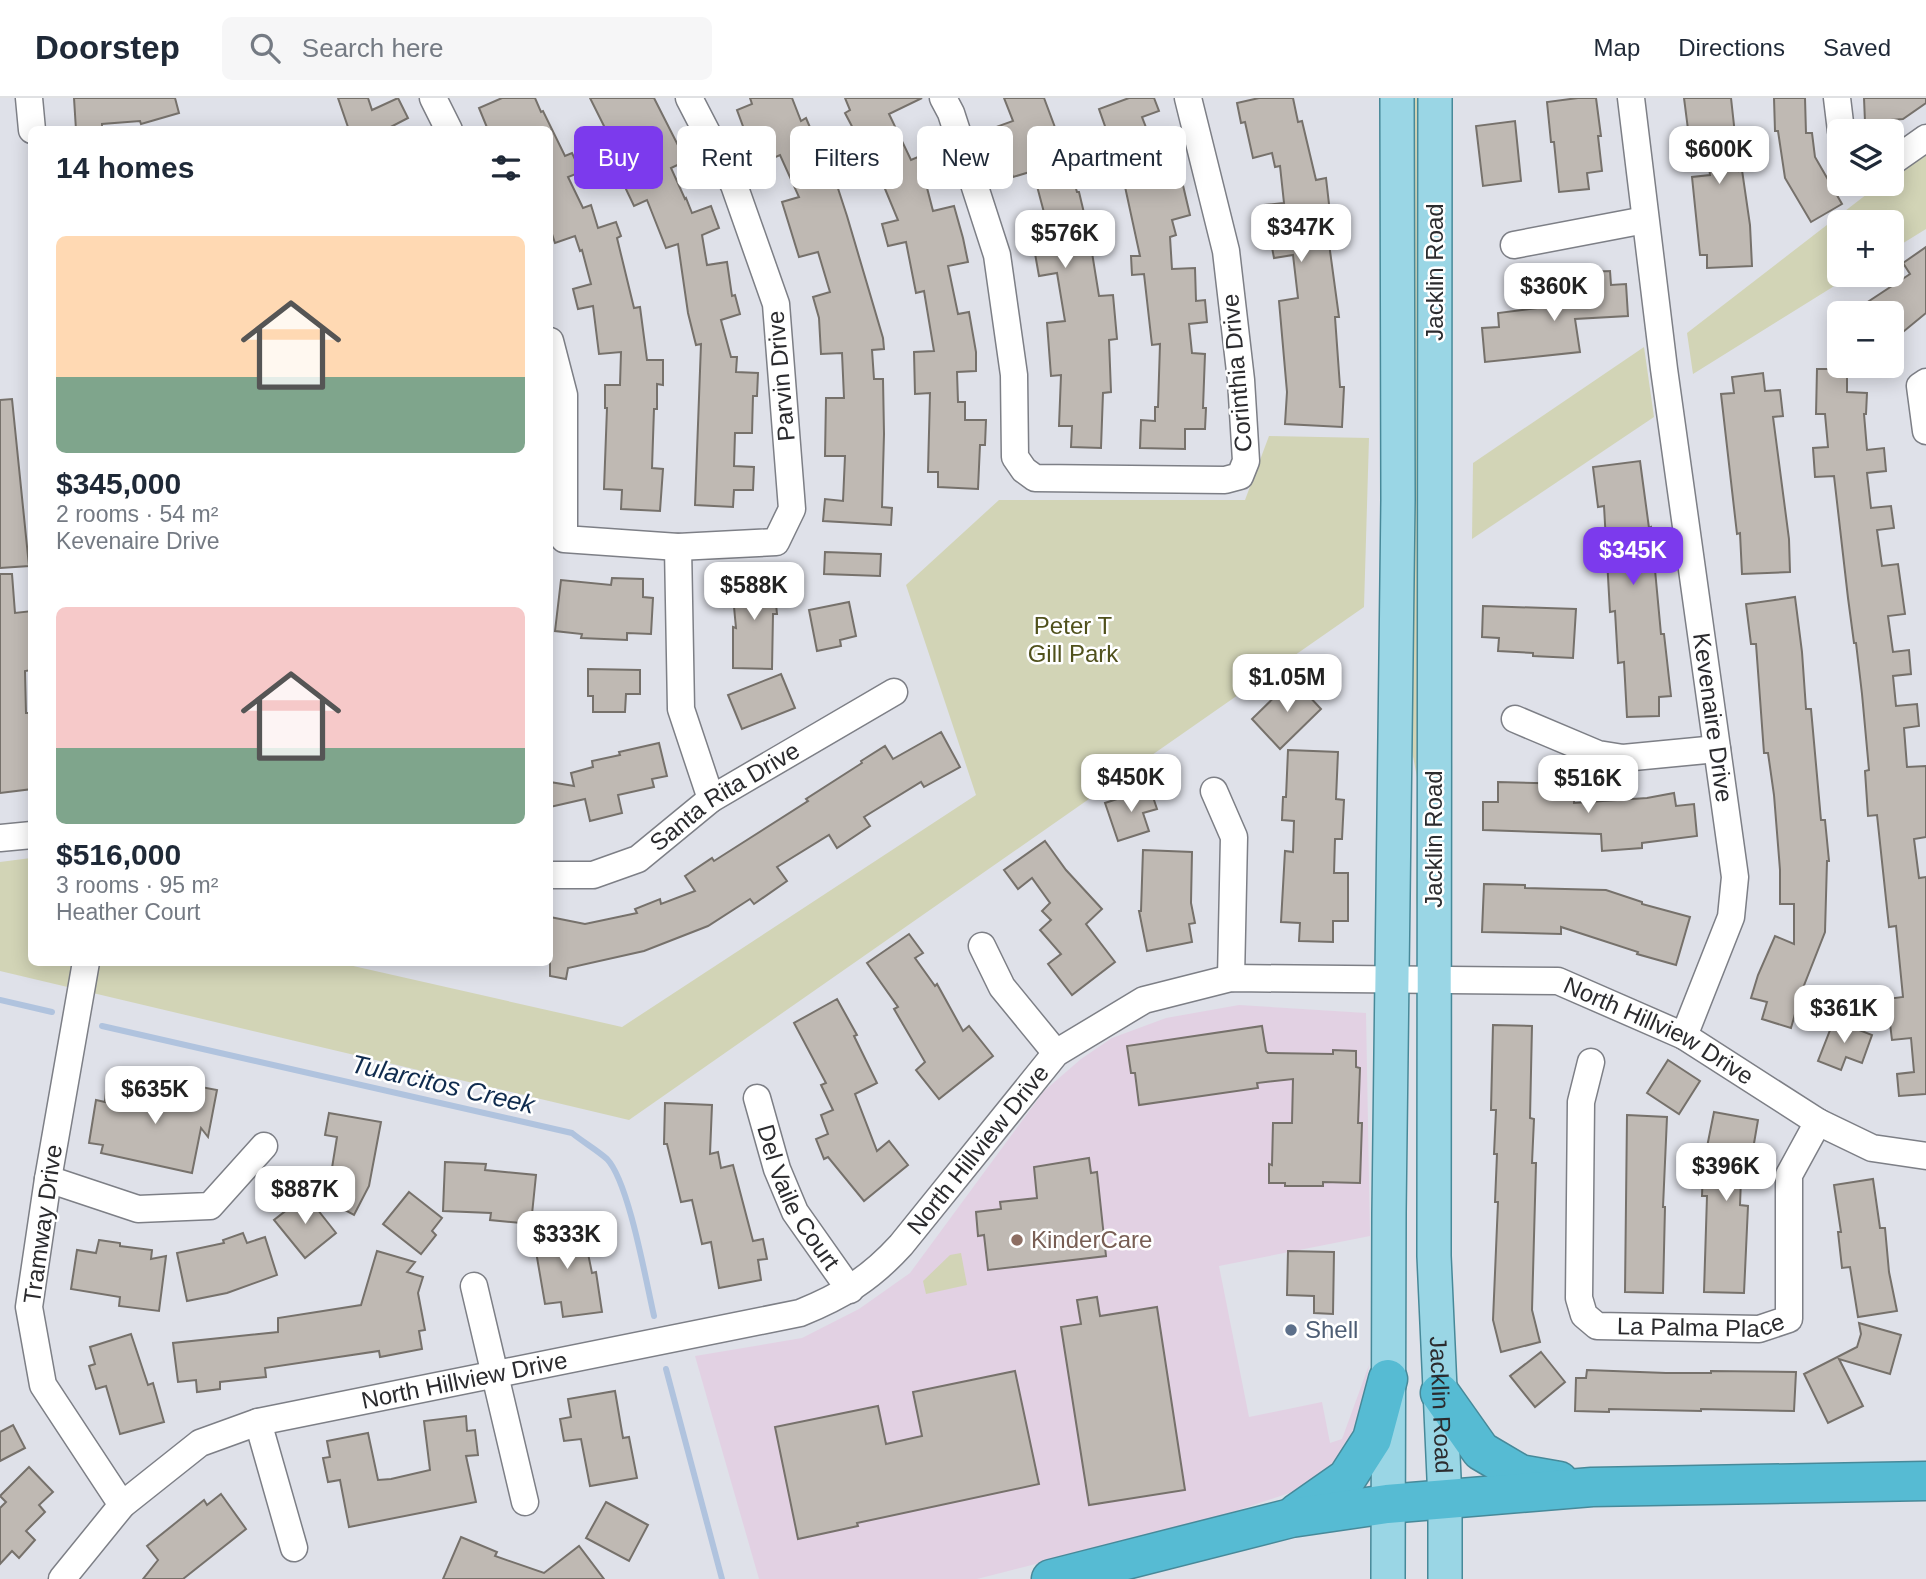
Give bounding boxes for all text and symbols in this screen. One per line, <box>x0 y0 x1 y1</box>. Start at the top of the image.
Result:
search box <box>222 17 712 80</box>
text: Doorstep <box>35 29 180 66</box>
icon: search <box>246 29 284 67</box>
text: Search here <box>302 33 444 63</box>
text: Map <box>1594 34 1640 61</box>
text: Directions <box>1678 34 1785 61</box>
text: Saved <box>1823 34 1891 61</box>
map controls <box>1827 119 1904 378</box>
button: layers <box>1827 119 1904 196</box>
chip: Buy <box>574 126 663 189</box>
chip: Rent <box>677 126 776 189</box>
chip: Filters <box>790 126 903 189</box>
chip: New <box>917 126 1013 189</box>
chip: Apartment <box>1027 126 1186 189</box>
pin: $600K <box>1670 126 1768 186</box>
text: $600K <box>1685 136 1753 162</box>
icon: filters <box>487 149 525 187</box>
text: 14 homes <box>56 151 194 184</box>
street label: Jacklin Road <box>1421 203 1448 341</box>
pin: $347K <box>1252 204 1350 264</box>
button: + <box>1827 210 1904 287</box>
pin: $576K <box>1016 211 1114 270</box>
text: $347K <box>1267 214 1335 240</box>
text: $576K <box>1031 220 1099 246</box>
pin: $360K <box>1505 264 1603 323</box>
text: $360K <box>1520 273 1588 299</box>
icon: home <box>228 282 354 408</box>
street label: Corinthia Drive <box>1216 293 1257 453</box>
button: − <box>1827 301 1904 378</box>
street label: Parvin Drive <box>761 310 800 442</box>
text: $345,000 <box>56 467 181 500</box>
text: 2 rooms · 54 m² <box>56 501 218 527</box>
text: Kevenaire Drive <box>56 528 220 554</box>
pin: $345K <box>1584 528 1682 587</box>
text: $345K <box>1599 537 1667 563</box>
pin: $588K <box>705 562 803 622</box>
text: $588K <box>720 572 788 598</box>
park label: Peter T Gill Park <box>1028 612 1119 667</box>
street label: Kevenaire Drive <box>1688 631 1738 804</box>
icon: home <box>228 653 354 779</box>
pin: $1.05M <box>1230 654 1344 714</box>
text: $1.05M <box>1249 664 1325 690</box>
street label: Santa Rita Drive <box>644 736 804 856</box>
pin: $450K <box>1082 754 1180 814</box>
pin: $516K <box>1539 756 1637 815</box>
text: $450K <box>1097 764 1165 790</box>
text: $516K <box>1554 765 1622 791</box>
street label: Jacklin Road <box>1420 770 1447 908</box>
text: $516,000 <box>56 838 181 871</box>
text: 3 rooms · 95 m² <box>56 872 218 898</box>
text: Heather Court <box>56 899 200 925</box>
street label: North Hillview Drive <box>1560 971 1759 1090</box>
pin: $361K <box>1795 986 1893 1045</box>
text: $361K <box>1810 995 1878 1021</box>
water label: Tularcitos Creek <box>348 1048 540 1120</box>
street label: North Hillview Drive <box>901 1059 1054 1239</box>
pin: $635K <box>106 1066 204 1126</box>
text: $635K <box>121 1076 189 1102</box>
street label: Del Vaile Court <box>752 1121 846 1275</box>
street label: Tramway Drive <box>18 1143 67 1305</box>
pin: $396K <box>1677 1144 1775 1203</box>
text: $396K <box>1692 1153 1760 1179</box>
pin: $887K <box>256 1166 354 1226</box>
text: $887K <box>271 1176 339 1202</box>
pin: $333K <box>518 1212 616 1271</box>
text: $333K <box>533 1221 601 1247</box>
place label: KinderCare <box>1031 1226 1152 1253</box>
marker: KinderCare <box>1009 1232 1025 1248</box>
street label: La Palma Place <box>1617 1307 1788 1342</box>
place label: Shell <box>1305 1316 1358 1343</box>
marker: Shell <box>1283 1322 1299 1338</box>
street label: Jacklin Road <box>1425 1336 1458 1474</box>
street label: North Hillview Drive <box>359 1346 570 1414</box>

